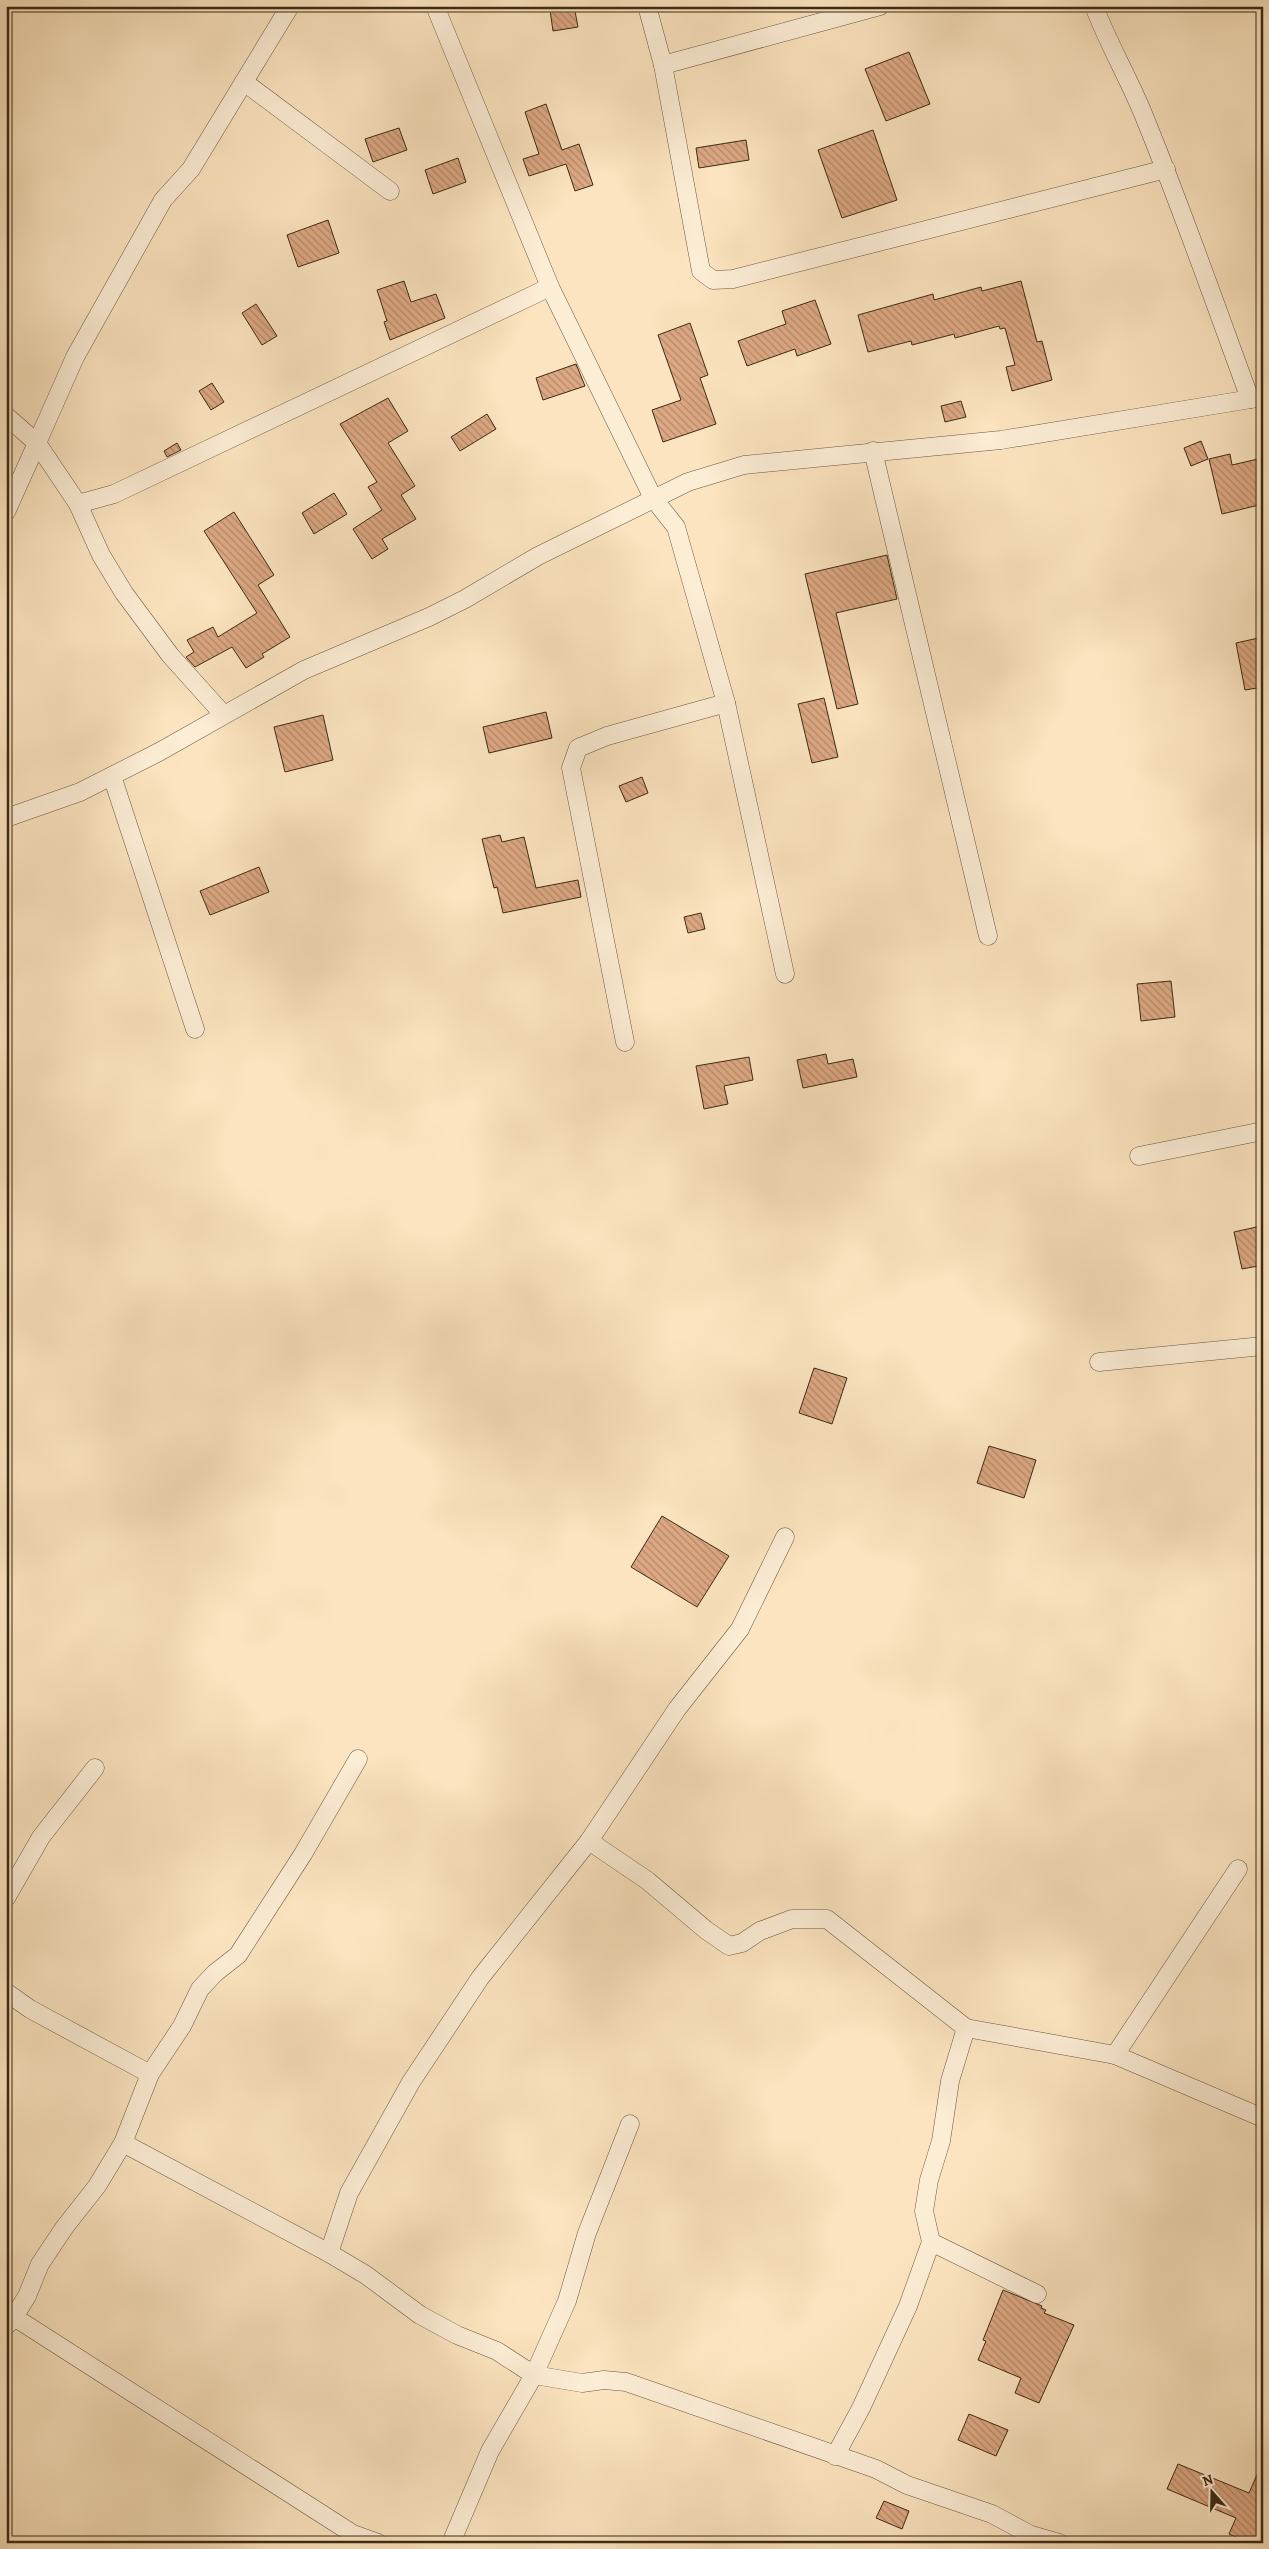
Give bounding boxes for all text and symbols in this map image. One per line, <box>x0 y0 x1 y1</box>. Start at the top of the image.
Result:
north arrow <box>1186 2466 1236 2516</box>
text: N <box>1200 2470 1216 2491</box>

